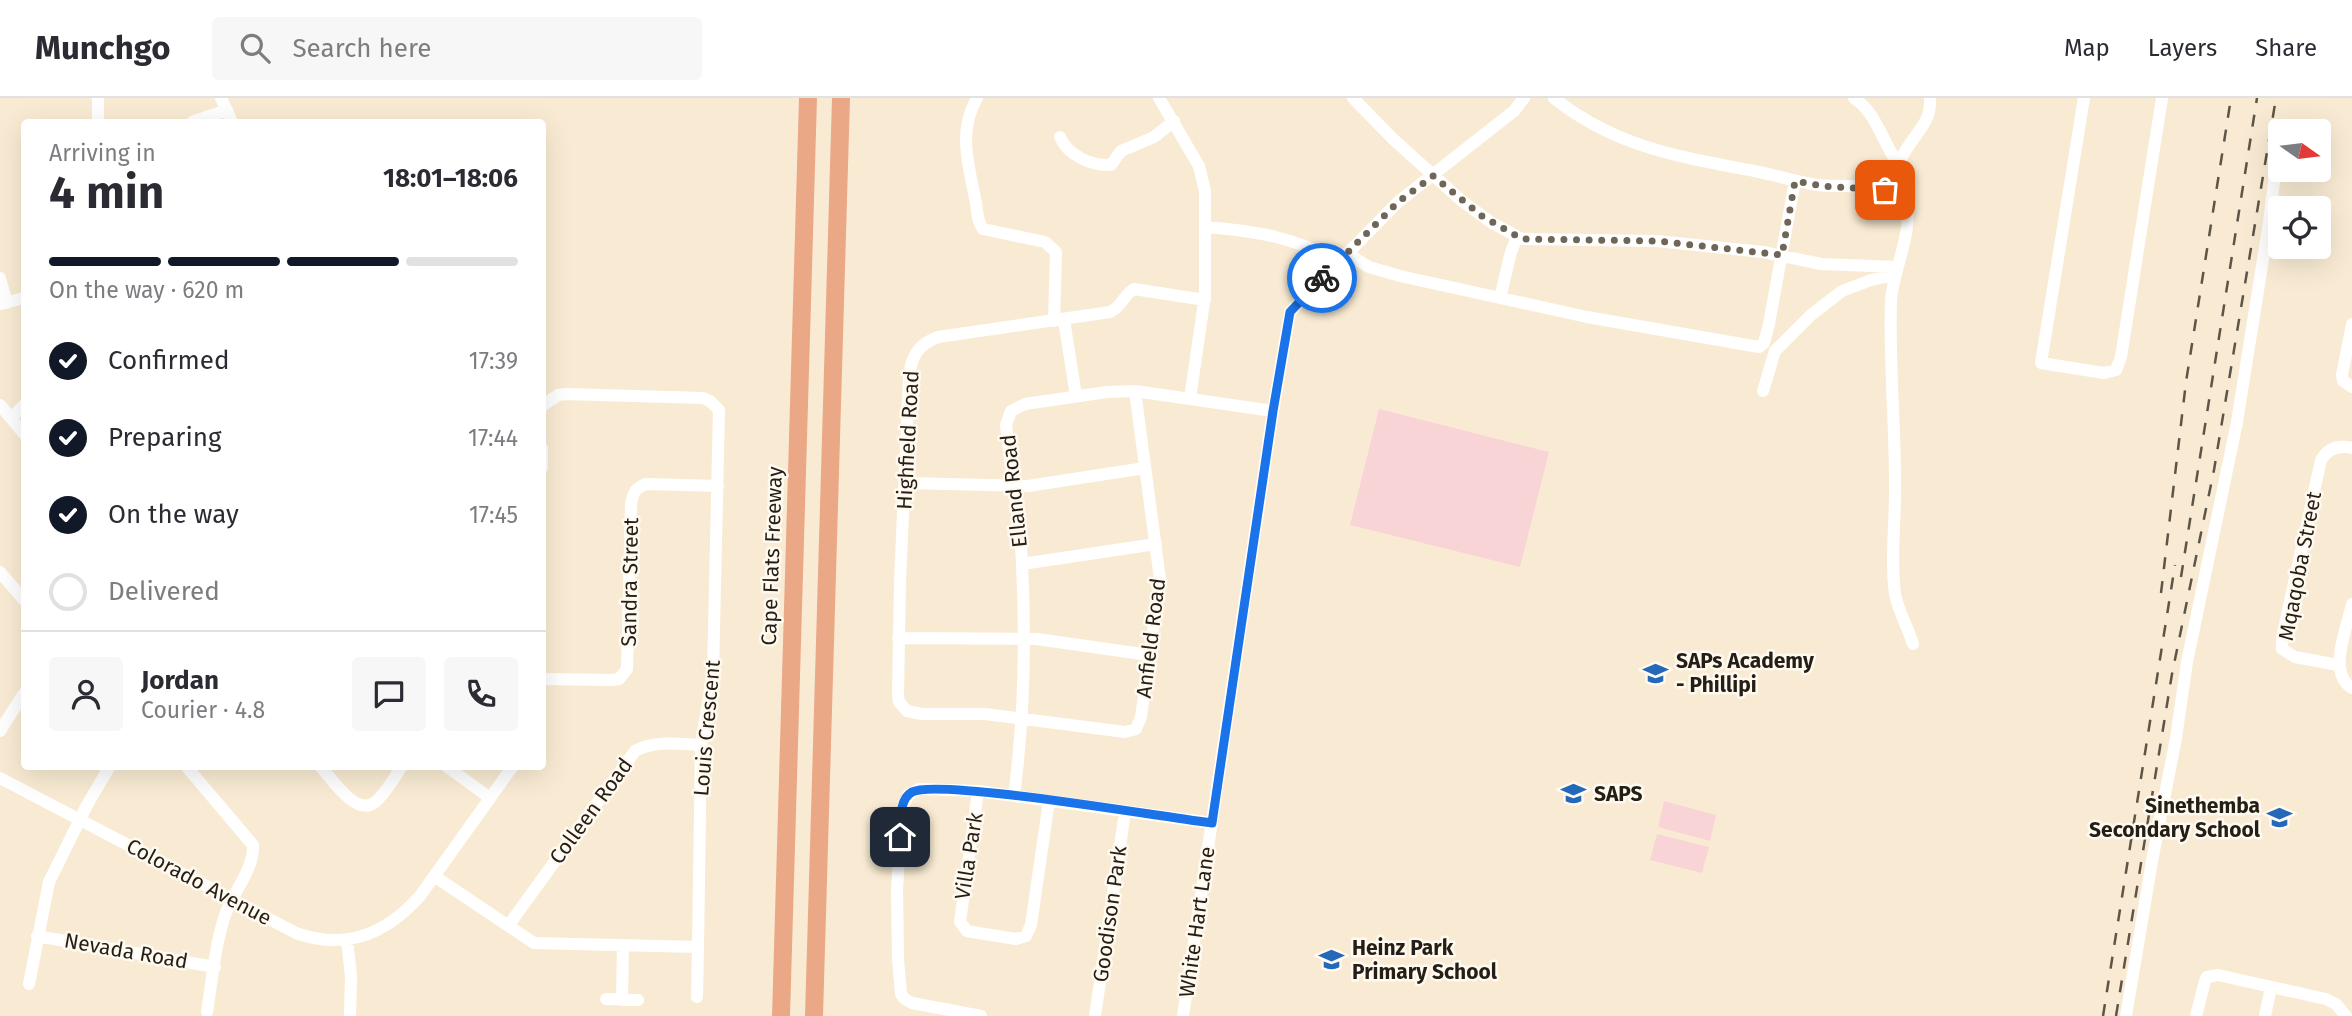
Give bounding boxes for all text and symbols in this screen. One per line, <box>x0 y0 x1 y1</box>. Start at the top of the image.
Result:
search box <box>212 17 702 80</box>
text: Munchgo <box>35 28 170 68</box>
icon: search <box>236 29 274 67</box>
text: Search here <box>292 33 431 64</box>
text: Map <box>2064 34 2110 62</box>
text: Layers <box>2148 34 2217 62</box>
text: Share <box>2255 34 2317 62</box>
north arrow <box>2268 119 2331 182</box>
map controls <box>2268 119 2331 259</box>
text: Arriving in <box>49 139 156 167</box>
pin <box>1855 160 1915 220</box>
text: 18:01–18:06 <box>383 163 518 194</box>
text: 4 min <box>49 165 164 220</box>
icon: bag <box>1866 171 1904 209</box>
button: locate <box>2268 196 2331 259</box>
courier <box>1287 243 1357 313</box>
icon: bike <box>1303 259 1341 297</box>
text: On the way · 620 m <box>49 276 244 304</box>
icon: check <box>49 342 87 380</box>
text: Confirmed <box>108 345 229 376</box>
text: 17:39 <box>469 347 518 375</box>
street label: Highfield Road <box>891 370 925 510</box>
icon: check <box>49 419 87 457</box>
text: Preparing <box>108 422 221 453</box>
text: 17:44 <box>468 424 518 452</box>
street label: Elland Road <box>995 433 1033 549</box>
street label: Cape Flats Freeway <box>756 465 788 646</box>
street label: Mqaqoba Street <box>2273 489 2327 643</box>
icon: check <box>49 496 87 534</box>
text: On the way <box>108 499 239 530</box>
text: 17:45 <box>469 501 518 529</box>
street label: Sandra Street <box>616 517 644 647</box>
text: Delivered <box>108 576 220 607</box>
street label: Anfield Road <box>1131 577 1171 699</box>
place label: SAPs Academy - Phillipi <box>1676 648 1814 698</box>
button: person <box>49 657 123 731</box>
button: chat <box>352 657 426 731</box>
button: phone <box>444 657 518 731</box>
street label: Louis Crescent <box>688 658 726 797</box>
school or university icon: SAPs Academy - Phillipi <box>1642 659 1670 687</box>
text: Jordan <box>141 665 219 696</box>
text: Courier · 4.8 <box>141 696 265 724</box>
street label: Colleen Road <box>544 753 638 869</box>
school or university icon: SAPS <box>1560 780 1588 808</box>
place label: SAPS <box>1594 781 1643 807</box>
place label: Sinethemba Secondary School <box>2089 793 2261 843</box>
school or university icon: Sinethemba Secondary School <box>2266 804 2294 832</box>
pin <box>870 807 930 867</box>
street label: Villa Park <box>949 810 989 902</box>
icon: home <box>881 818 919 856</box>
street label: Colorado Avenue <box>122 833 276 931</box>
street label: Goodison Park <box>1088 844 1132 984</box>
street label: White Hart Lane <box>1174 845 1220 999</box>
street label: Nevada Road <box>62 927 190 975</box>
place label: Heinz Park Primary School <box>1352 935 1498 985</box>
school or university icon: Heinz Park Primary School <box>1318 946 1346 974</box>

